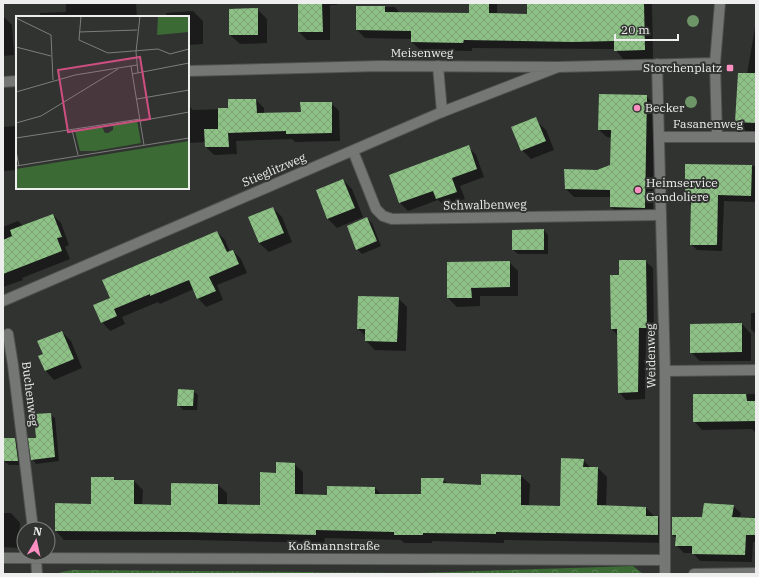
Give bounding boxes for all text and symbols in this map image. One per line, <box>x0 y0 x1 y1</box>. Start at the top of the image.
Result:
inset map <box>16 16 189 189</box>
scale bar <box>615 16 678 42</box>
text: 20 m <box>621 22 650 37</box>
street label: Meisenweg <box>391 45 454 60</box>
place label: Storchenplatz <box>643 60 722 75</box>
marker: Storchenplatz <box>725 63 735 73</box>
place label: Becker <box>645 100 685 115</box>
marker: Becker <box>632 103 642 113</box>
street label: Fasanenweg <box>673 116 743 131</box>
street label: Stieglitzweg <box>240 149 308 190</box>
place label: Heimservice Gondoliere <box>646 175 718 204</box>
marker: Heimservice Gondoliere <box>633 185 643 195</box>
street label: Schwalbenweg <box>443 196 527 213</box>
street label: Weidenweg <box>642 323 659 389</box>
street label: Buchenweg <box>19 361 42 428</box>
north arrow <box>16 521 56 561</box>
text: N <box>32 524 43 539</box>
street label: Koßmannstraße <box>288 538 380 553</box>

